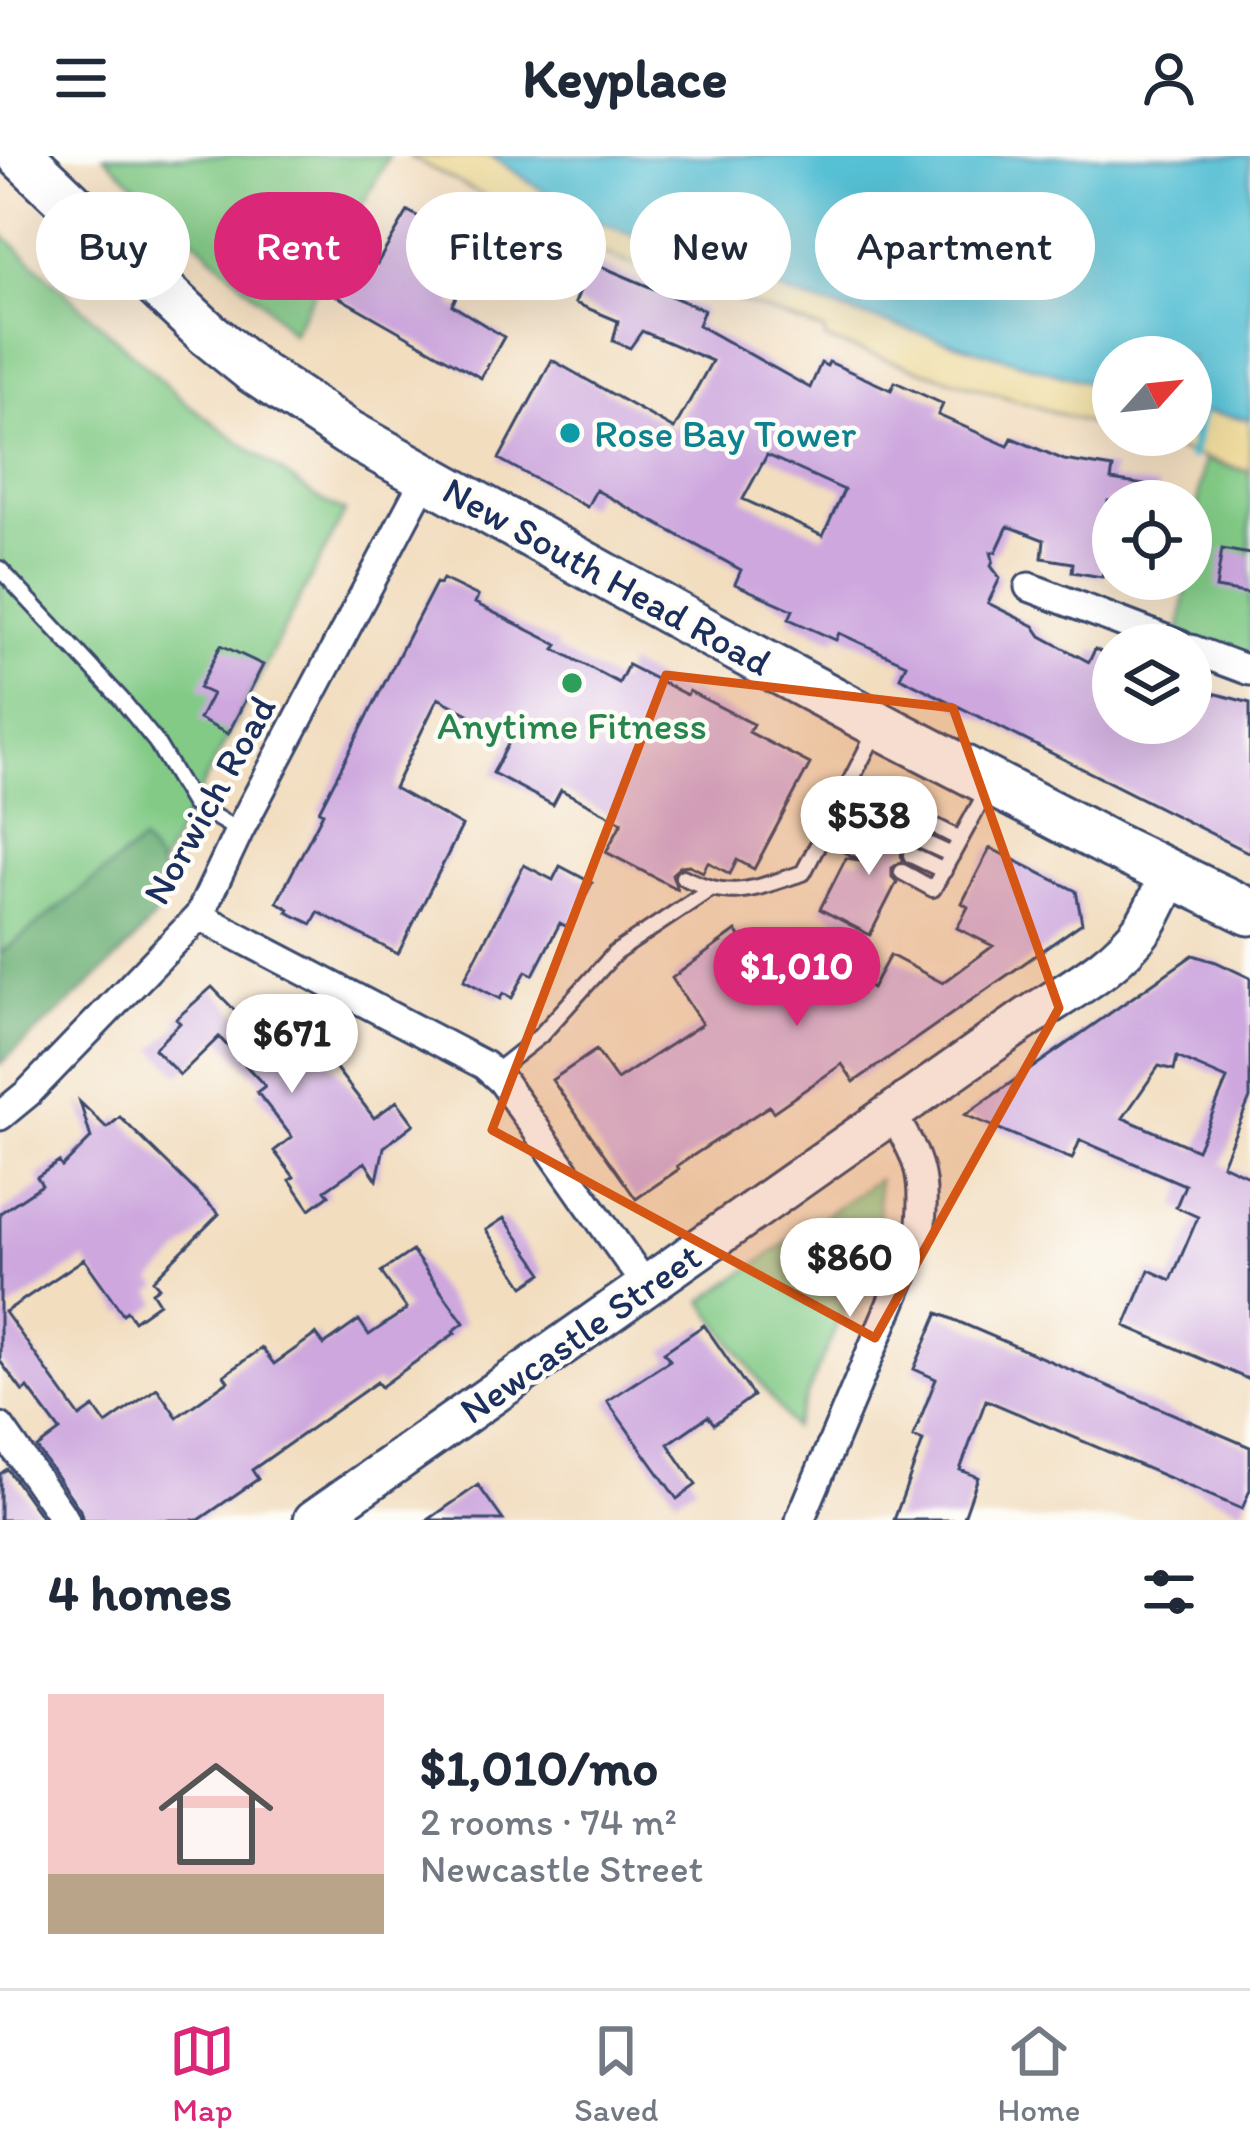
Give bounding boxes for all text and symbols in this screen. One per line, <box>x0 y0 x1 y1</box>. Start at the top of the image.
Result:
icon: menu <box>48 45 114 111</box>
icon: person <box>1136 45 1202 111</box>
text: Keyplace <box>522 46 728 111</box>
chip: Buy <box>36 192 190 300</box>
chip: Rent <box>214 192 382 300</box>
chip: Filters <box>406 192 606 300</box>
chip: New <box>630 192 791 300</box>
chip: Apartment <box>815 192 1095 300</box>
north arrow <box>1092 336 1212 456</box>
map controls <box>1092 336 1212 744</box>
place label: Rose Bay Tower <box>594 410 857 457</box>
marker: Rose Bay Tower <box>557 420 583 446</box>
street label: New South Head Road <box>435 466 779 686</box>
button: locate <box>1092 480 1212 600</box>
button: layers <box>1092 624 1212 744</box>
marker: Anytime Fitness <box>559 670 585 696</box>
street label: Norwich Road <box>132 688 286 912</box>
place label: Anytime Fitness <box>437 702 707 749</box>
pin: $538 <box>798 776 940 878</box>
text: $538 <box>828 791 910 838</box>
pin: $1,010 <box>699 927 895 1029</box>
text: $1,010 <box>740 942 854 989</box>
pin: $671 <box>221 994 363 1096</box>
text: $671 <box>253 1009 331 1056</box>
pin: $860 <box>779 1218 921 1320</box>
street label: Newcastle Street <box>451 1233 709 1433</box>
text: $860 <box>807 1233 893 1280</box>
icon: filters <box>1136 1559 1202 1625</box>
text: 4 homes <box>48 1562 232 1623</box>
text: $1,010/mo <box>420 1737 658 1798</box>
icon: home <box>144 1742 288 1886</box>
text: 2 rooms · 74 m² <box>420 1798 677 1845</box>
text: Newcastle Street <box>420 1845 703 1892</box>
tab: Map <box>169 2018 235 2129</box>
tab: Saved <box>574 2018 659 2129</box>
tab: Home <box>997 2018 1081 2129</box>

